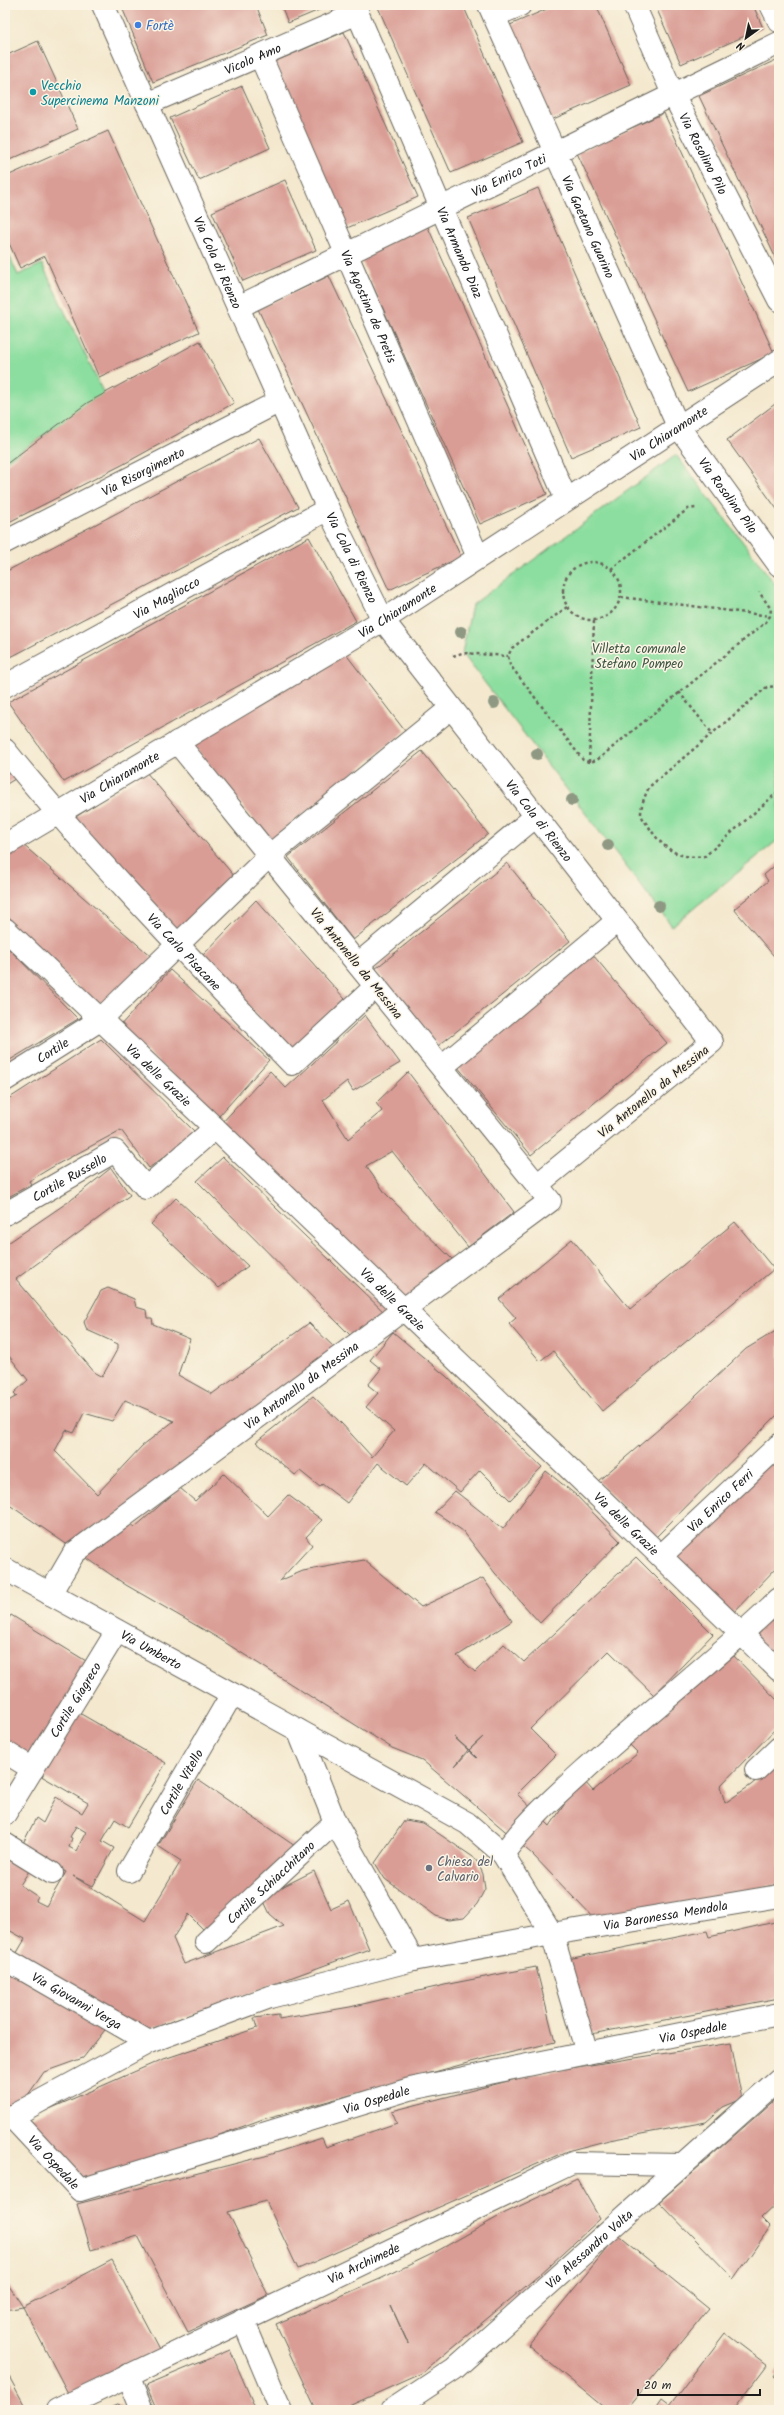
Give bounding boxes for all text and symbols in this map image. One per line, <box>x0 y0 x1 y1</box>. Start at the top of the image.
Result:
place label: Fortè <box>146 16 174 37</box>
north arrow <box>726 18 766 58</box>
marker: Fortè <box>133 20 143 30</box>
text: N <box>733 36 749 55</box>
street label: Vicolo Amo <box>221 38 285 81</box>
place label: Vecchio Supercinema Manzoni <box>41 76 160 112</box>
marker: Vecchio Supercinema Manzoni <box>28 87 38 97</box>
street label: Via Rosolino Pilo <box>672 109 732 199</box>
street label: Via Enrico Toti <box>468 149 551 204</box>
street label: Via Gaetano Guarino <box>555 172 620 282</box>
street label: Via Armando Diaz <box>430 204 488 302</box>
street label: Via Cola di Rienzo <box>187 213 247 313</box>
street label: Via Agostino de Pretis <box>334 247 402 367</box>
street label: Via Chiaramonte <box>626 401 713 468</box>
street label: Via Risorgimento <box>98 442 189 503</box>
street label: Via Rosolino Pilo <box>692 454 762 539</box>
street label: Via Cola di Rienzo <box>319 509 382 607</box>
street label: Via Magliocco <box>130 572 204 626</box>
street label: Via Chiaramonte <box>354 578 442 645</box>
park label: Villetta comunale Stefano Pompeo <box>592 639 686 675</box>
street label: Via Chiaramonte <box>76 746 164 810</box>
street label: Via Cola di Rienzo <box>499 776 577 867</box>
street label: Via Antonello da Messina <box>304 904 408 1024</box>
street label: Via Carlo Pisacane <box>141 909 226 996</box>
street label: Cortile <box>33 1033 74 1070</box>
street label: Via delle Grazie <box>120 1039 196 1113</box>
street label: Via Antonello da Messina <box>594 1040 714 1144</box>
street label: Cortile Russello <box>29 1149 111 1208</box>
street label: Via delle Grazie <box>354 1263 430 1337</box>
street label: Via Antonello da Messina <box>240 1337 364 1436</box>
street label: Via Enrico Ferri <box>683 1464 760 1538</box>
street label: Via delle Grazie <box>588 1488 663 1561</box>
street label: Via Umberto <box>116 1625 185 1676</box>
street label: Cortile Giagreco <box>45 1658 108 1742</box>
street label: Cortile Vitello <box>155 1746 210 1820</box>
street label: Cortile Schiacchitano <box>222 1836 321 1930</box>
place label: Chiesa del Calvario <box>437 1852 493 1888</box>
marker: Chiesa del Calvario <box>424 1863 434 1873</box>
street label: Via Baronessa Mendola <box>602 1896 730 1937</box>
street label: Via Giovanni Verga <box>27 1967 125 2036</box>
street label: Via Ospedale <box>658 2016 729 2050</box>
street label: Via Ospedale <box>341 2081 413 2121</box>
street label: Via Ospedale <box>22 2131 84 2195</box>
street label: Via Alessandro Volta <box>541 2205 638 2295</box>
street label: Via Archimede <box>324 2238 404 2291</box>
scale bar <box>638 2371 760 2397</box>
text: 20 m <box>644 2376 672 2395</box>

